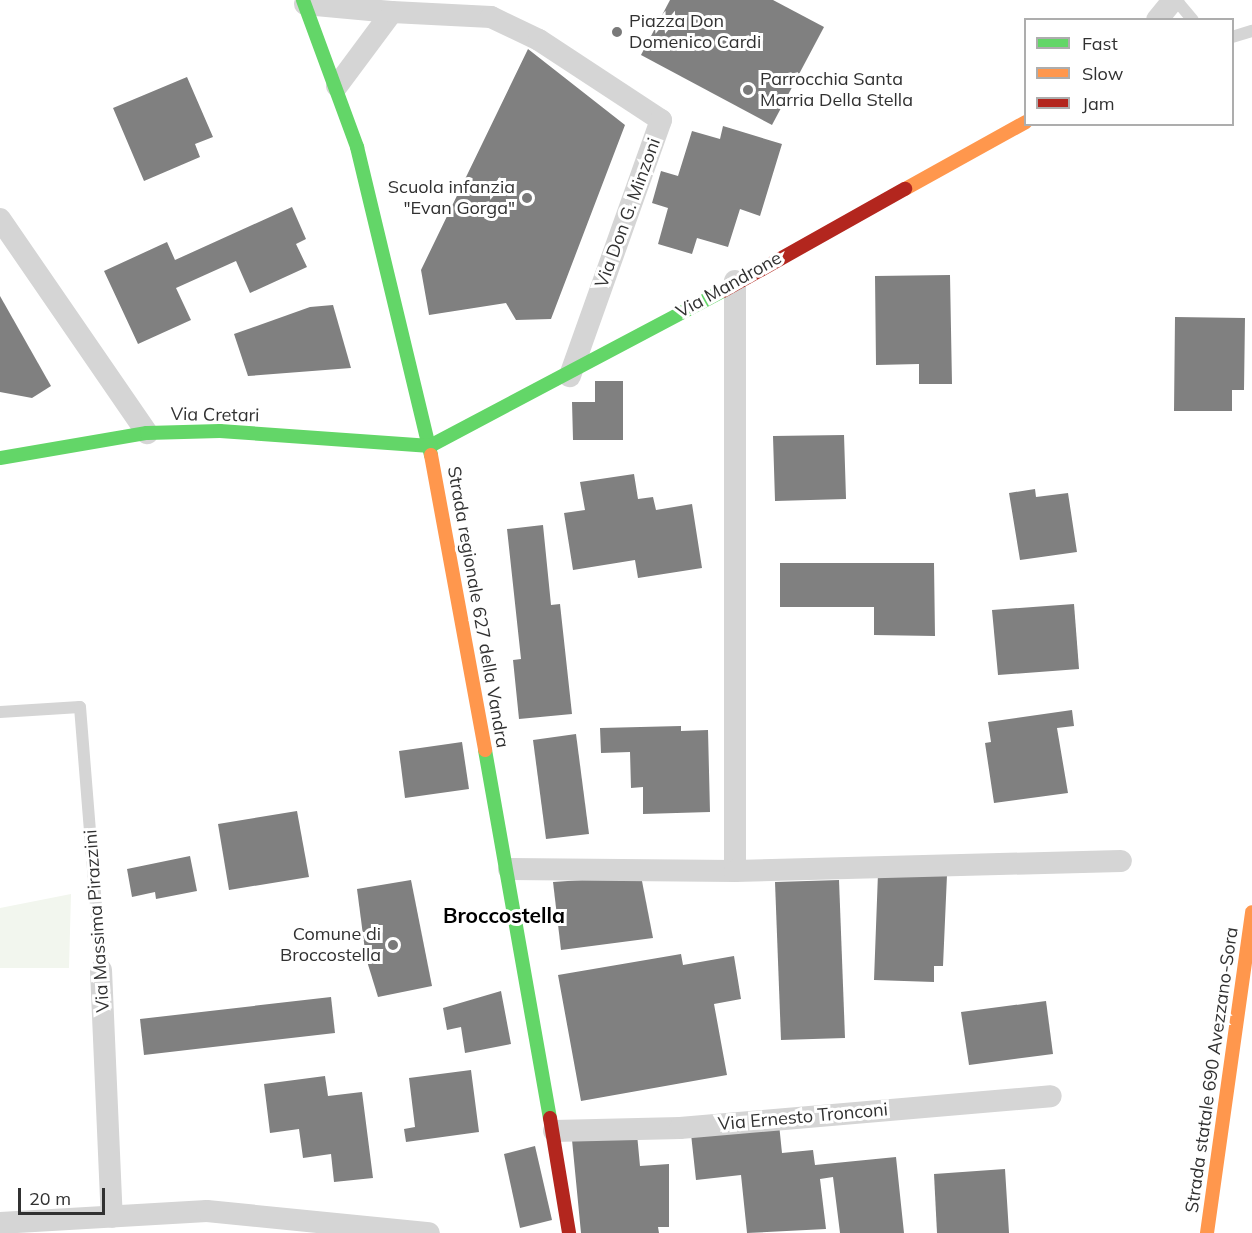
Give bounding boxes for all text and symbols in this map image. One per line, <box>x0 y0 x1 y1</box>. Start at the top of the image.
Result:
place label: Piazza Don Domenico Cardi <box>629 11 761 54</box>
legend <box>1024 18 1234 126</box>
marker: Piazza Don Domenico Cardi <box>610 25 624 39</box>
text: Fast <box>1082 32 1118 55</box>
text: Slow <box>1082 62 1123 85</box>
place label: Parrocchia Santa Marria Della Stella <box>760 69 913 112</box>
marker: Parrocchia Santa Marria Della Stella <box>741 83 755 97</box>
text: Jam <box>1082 92 1115 115</box>
street label: Via Don G. Minzoni <box>591 135 665 291</box>
place label: Scuola infanzia "Evan Gorga" <box>388 177 515 219</box>
marker: Scuola infanzia "Evan Gorga" <box>520 191 534 205</box>
street label: Via Mandrone <box>673 247 785 323</box>
street label: Via Cretari <box>170 403 260 427</box>
street label: Strada regionale 627 della Vandra <box>443 465 513 749</box>
street label: Via Massima Pirazzini <box>80 829 114 1013</box>
district label: Broccostella <box>443 902 565 928</box>
place label: Comune di Broccostella <box>280 924 381 966</box>
street label: Strada statale 690 Avezzano-Sora <box>1181 926 1243 1214</box>
marker: Comune di Broccostella <box>386 938 400 952</box>
street label: Via Ernesto Tronconi <box>717 1099 889 1135</box>
scale bar <box>21 1176 108 1214</box>
text: 20 m <box>29 1187 71 1210</box>

